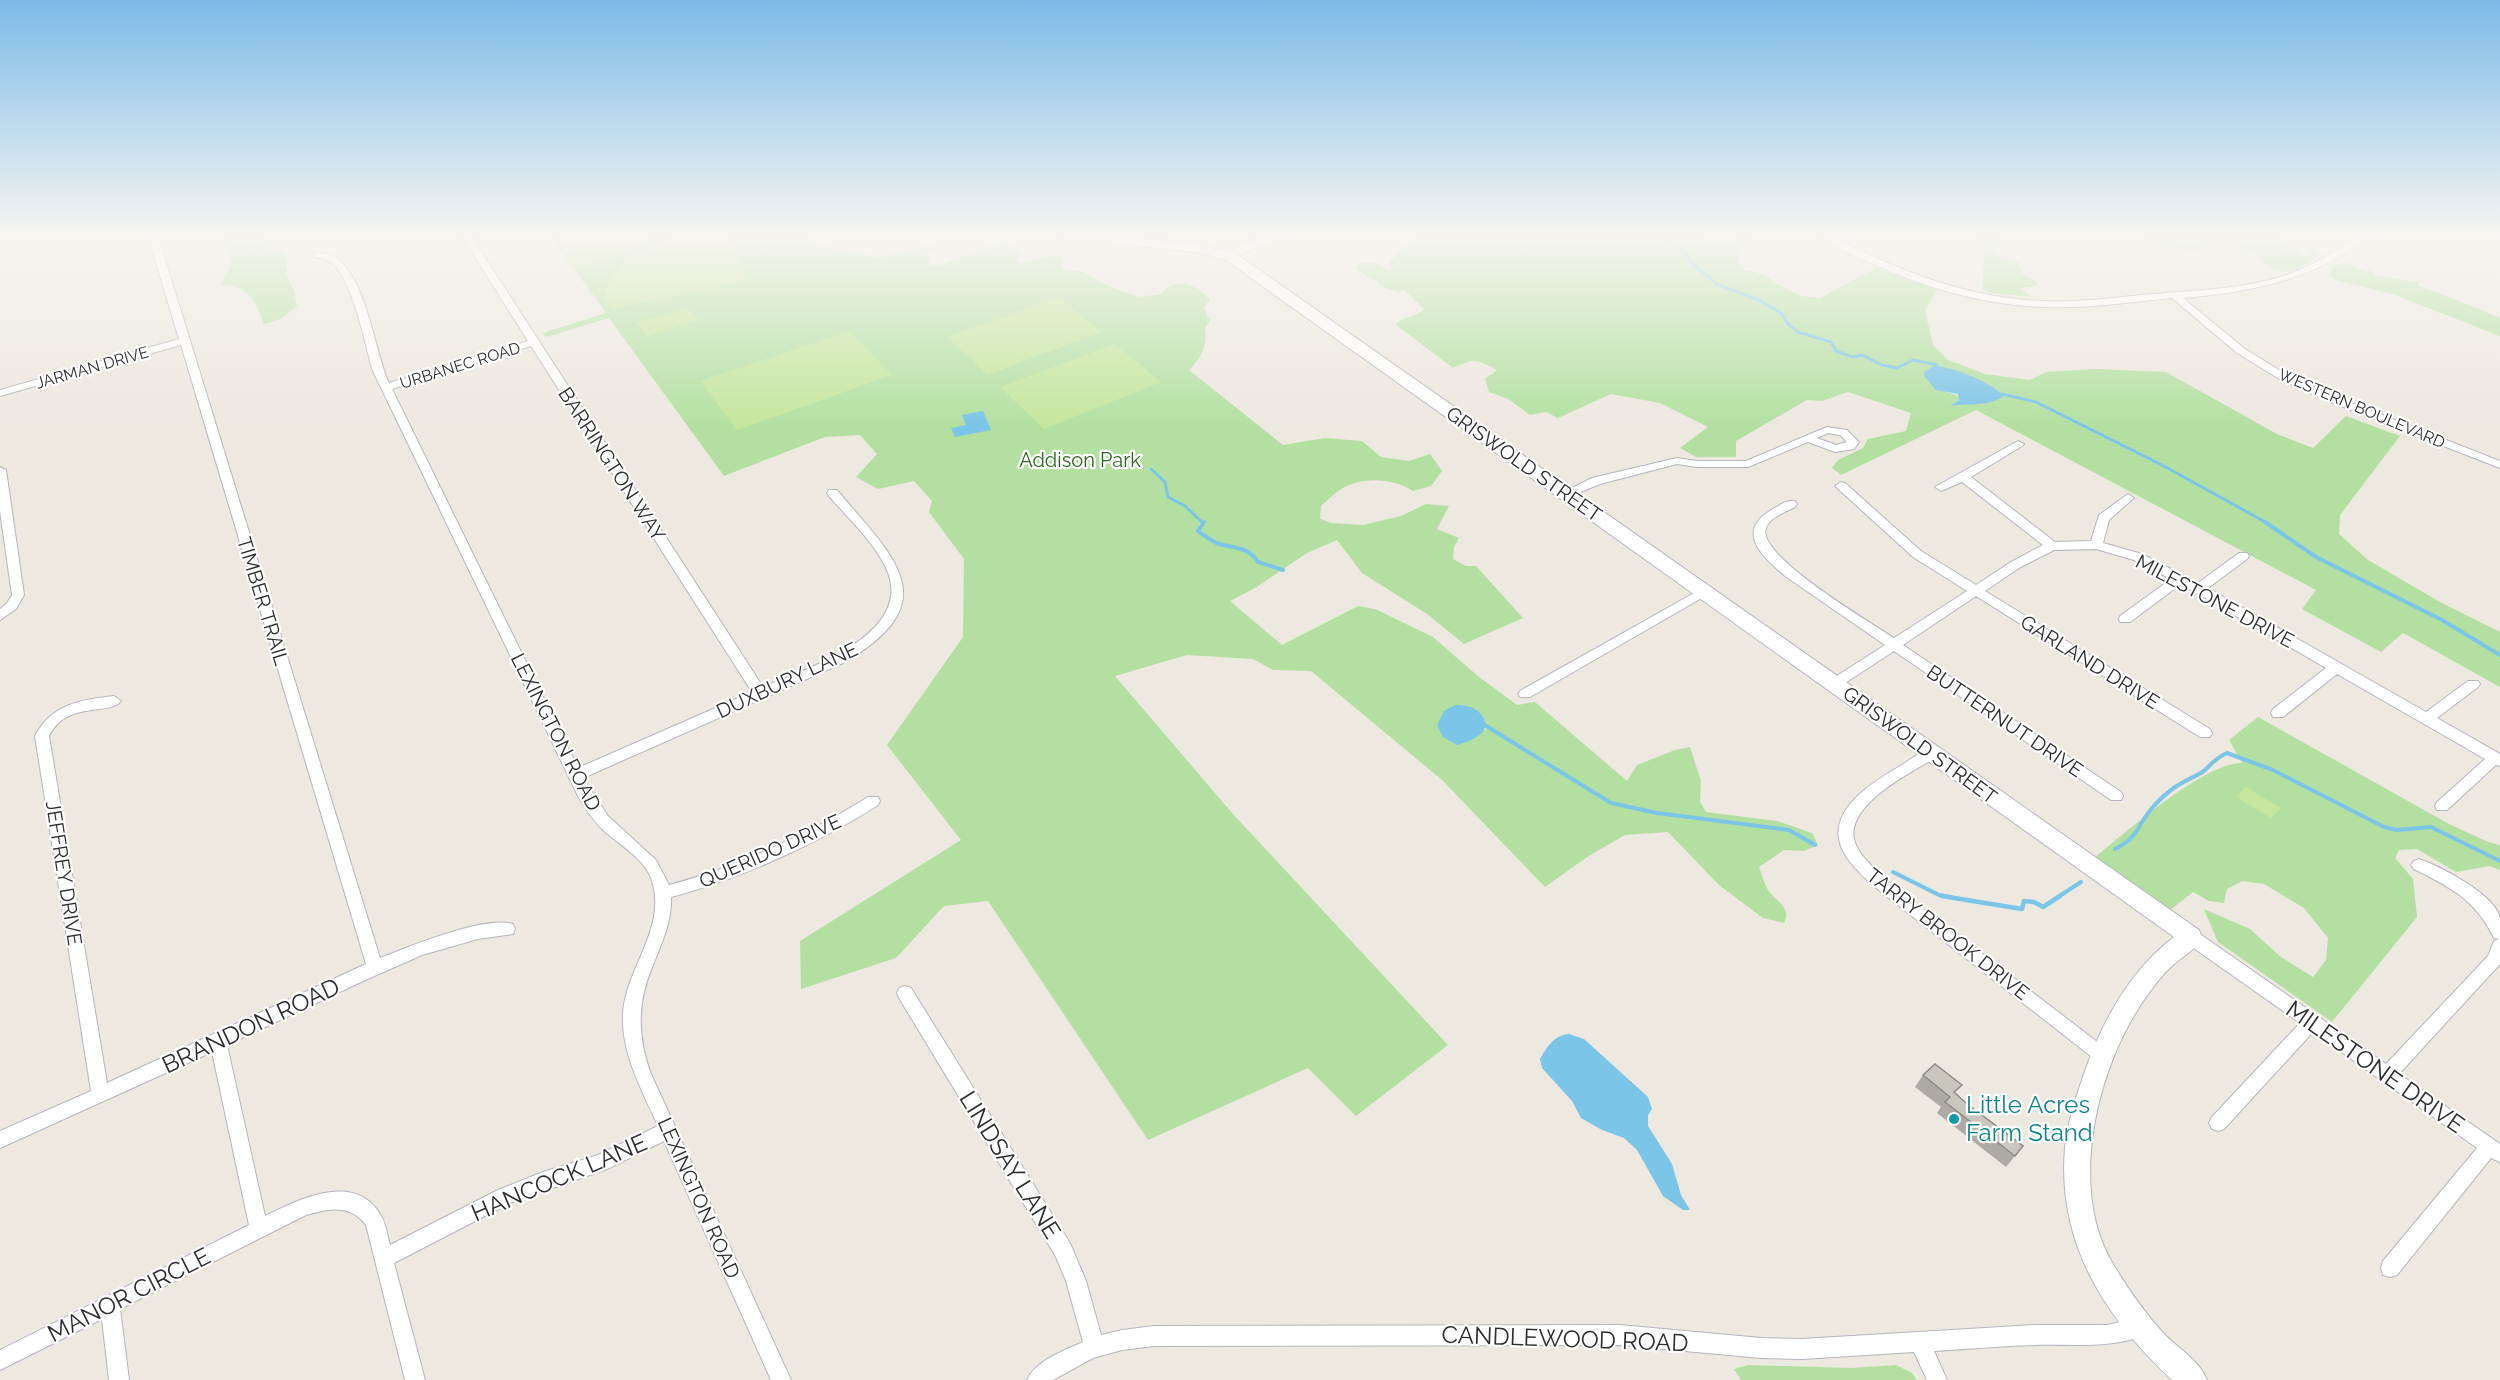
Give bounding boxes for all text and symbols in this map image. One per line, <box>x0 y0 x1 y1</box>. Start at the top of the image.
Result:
street label: URBANEC ROAD <box>398 338 523 393</box>
street label: JARMAN DRIVE <box>34 342 151 393</box>
street label: WESTERN BOULEVARD <box>2276 365 2448 452</box>
street label: BARRINGTON WAY <box>553 383 671 545</box>
street label: GRISWOLD STREET <box>1442 401 1606 527</box>
park label: Addison Park <box>1019 448 1141 472</box>
street label: TIMBER TRAIL <box>232 534 294 668</box>
street label: MILESTONE DRIVE <box>2132 549 2298 653</box>
street label: GARLAND DRIVE <box>2016 610 2164 714</box>
street label: DUXBURY LANE <box>713 637 861 723</box>
street label: LEXINGTON ROAD <box>506 649 606 815</box>
street label: BUTTERNUT DRIVE <box>1922 660 2088 782</box>
street label: GRISWOLD STREET <box>1838 681 2002 809</box>
street label: JEFFREY DRIVE <box>41 799 87 947</box>
street label: QUERIDO DRIVE <box>695 809 845 893</box>
street label: TARRY BROOK DRIVE <box>1862 863 2034 1005</box>
street label: BRANDON ROAD <box>157 972 344 1079</box>
street label: MILESTONE DRIVE <box>2281 994 2470 1139</box>
street label: LINDSAY LANE <box>953 1086 1067 1244</box>
place label: Little Acres Farm Stand <box>1966 1090 2093 1147</box>
marker: Little Acres Farm Stand <box>1947 1112 1961 1126</box>
street label: LEXINGTON ROAD <box>653 1114 745 1282</box>
street label: HANCOCK LANE <box>467 1127 651 1228</box>
street label: MANOR CIRCLE <box>43 1241 215 1348</box>
street label: CANDLEWOOD ROAD <box>1441 1320 1689 1357</box>

